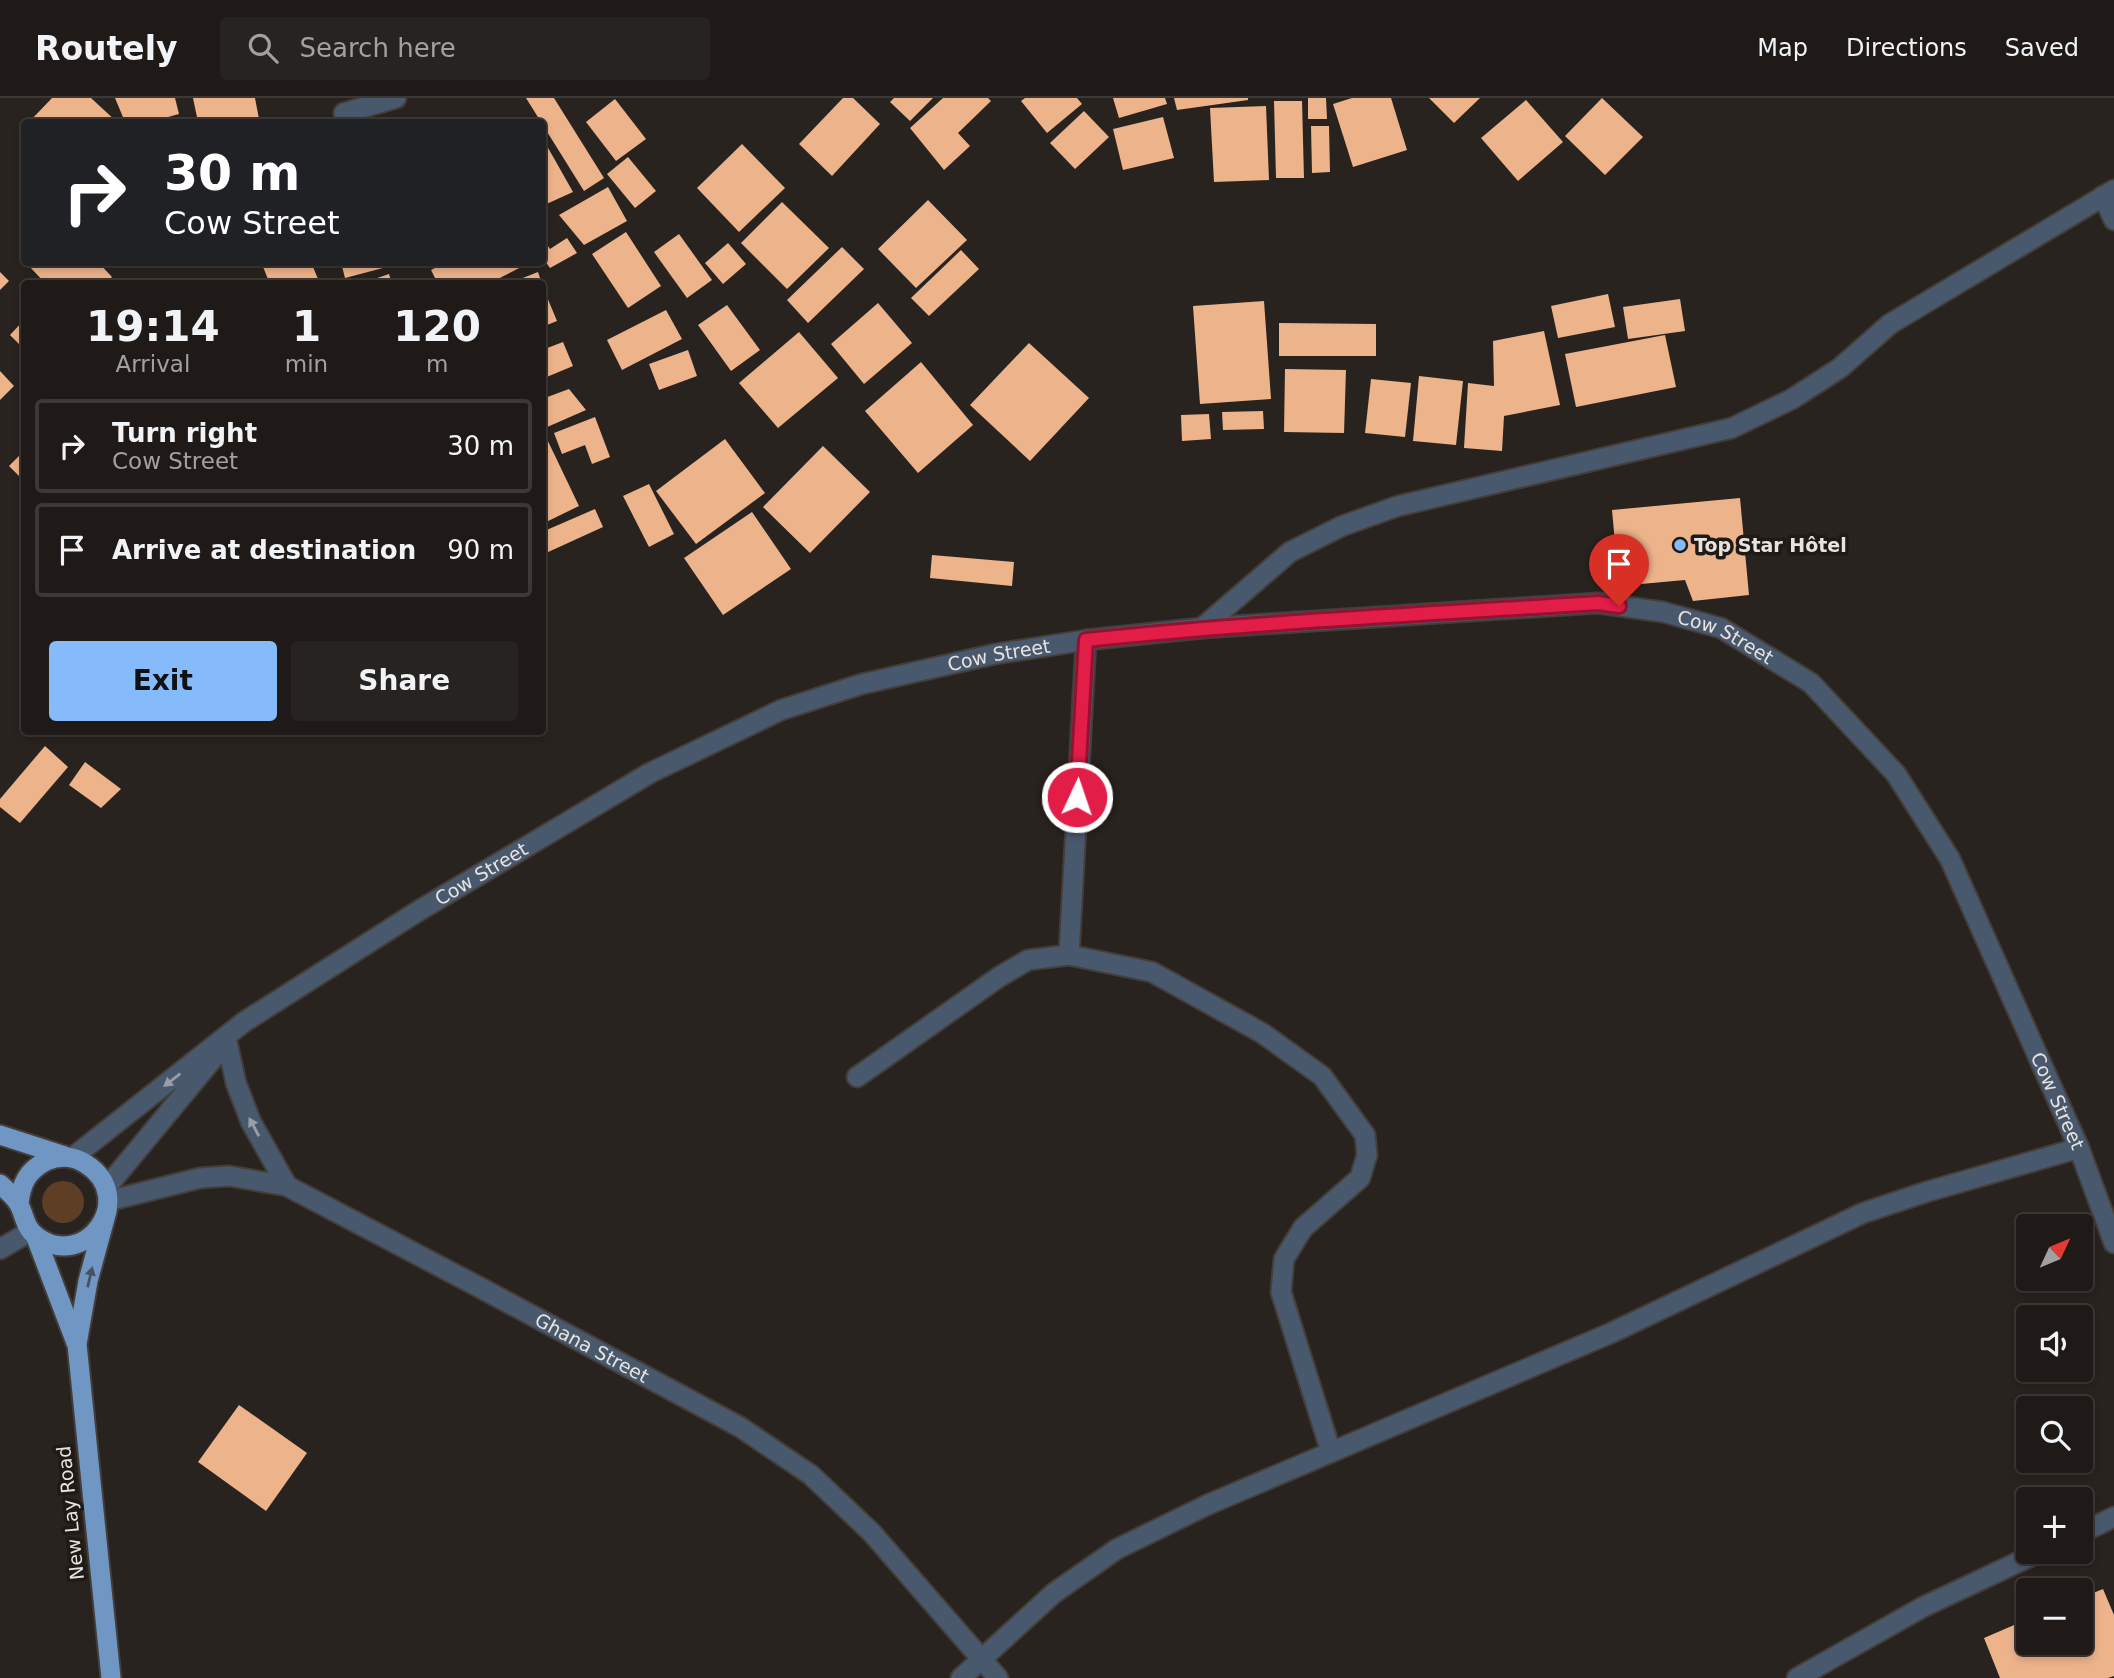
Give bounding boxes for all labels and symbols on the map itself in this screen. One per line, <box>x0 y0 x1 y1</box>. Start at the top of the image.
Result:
pin <box>1589 534 1649 606</box>
place label: Top Star Hôtel <box>1694 534 1847 556</box>
marker: Top Star Hôtel <box>1672 537 1688 553</box>
street label: Cow Street <box>1675 605 1778 668</box>
street label: Cow Street <box>945 635 1052 675</box>
position arrow <box>1040 760 1114 834</box>
street label: Cow Street <box>431 837 532 910</box>
street label: Cow Street <box>2027 1049 2089 1153</box>
one-way arrow <box>163 1072 181 1087</box>
one-way arrow <box>249 1117 260 1137</box>
north arrow <box>2016 1214 2093 1292</box>
one-way arrow <box>84 1266 95 1288</box>
street label: Ghana Street <box>531 1308 653 1387</box>
street label: New Lay Road <box>52 1445 88 1581</box>

